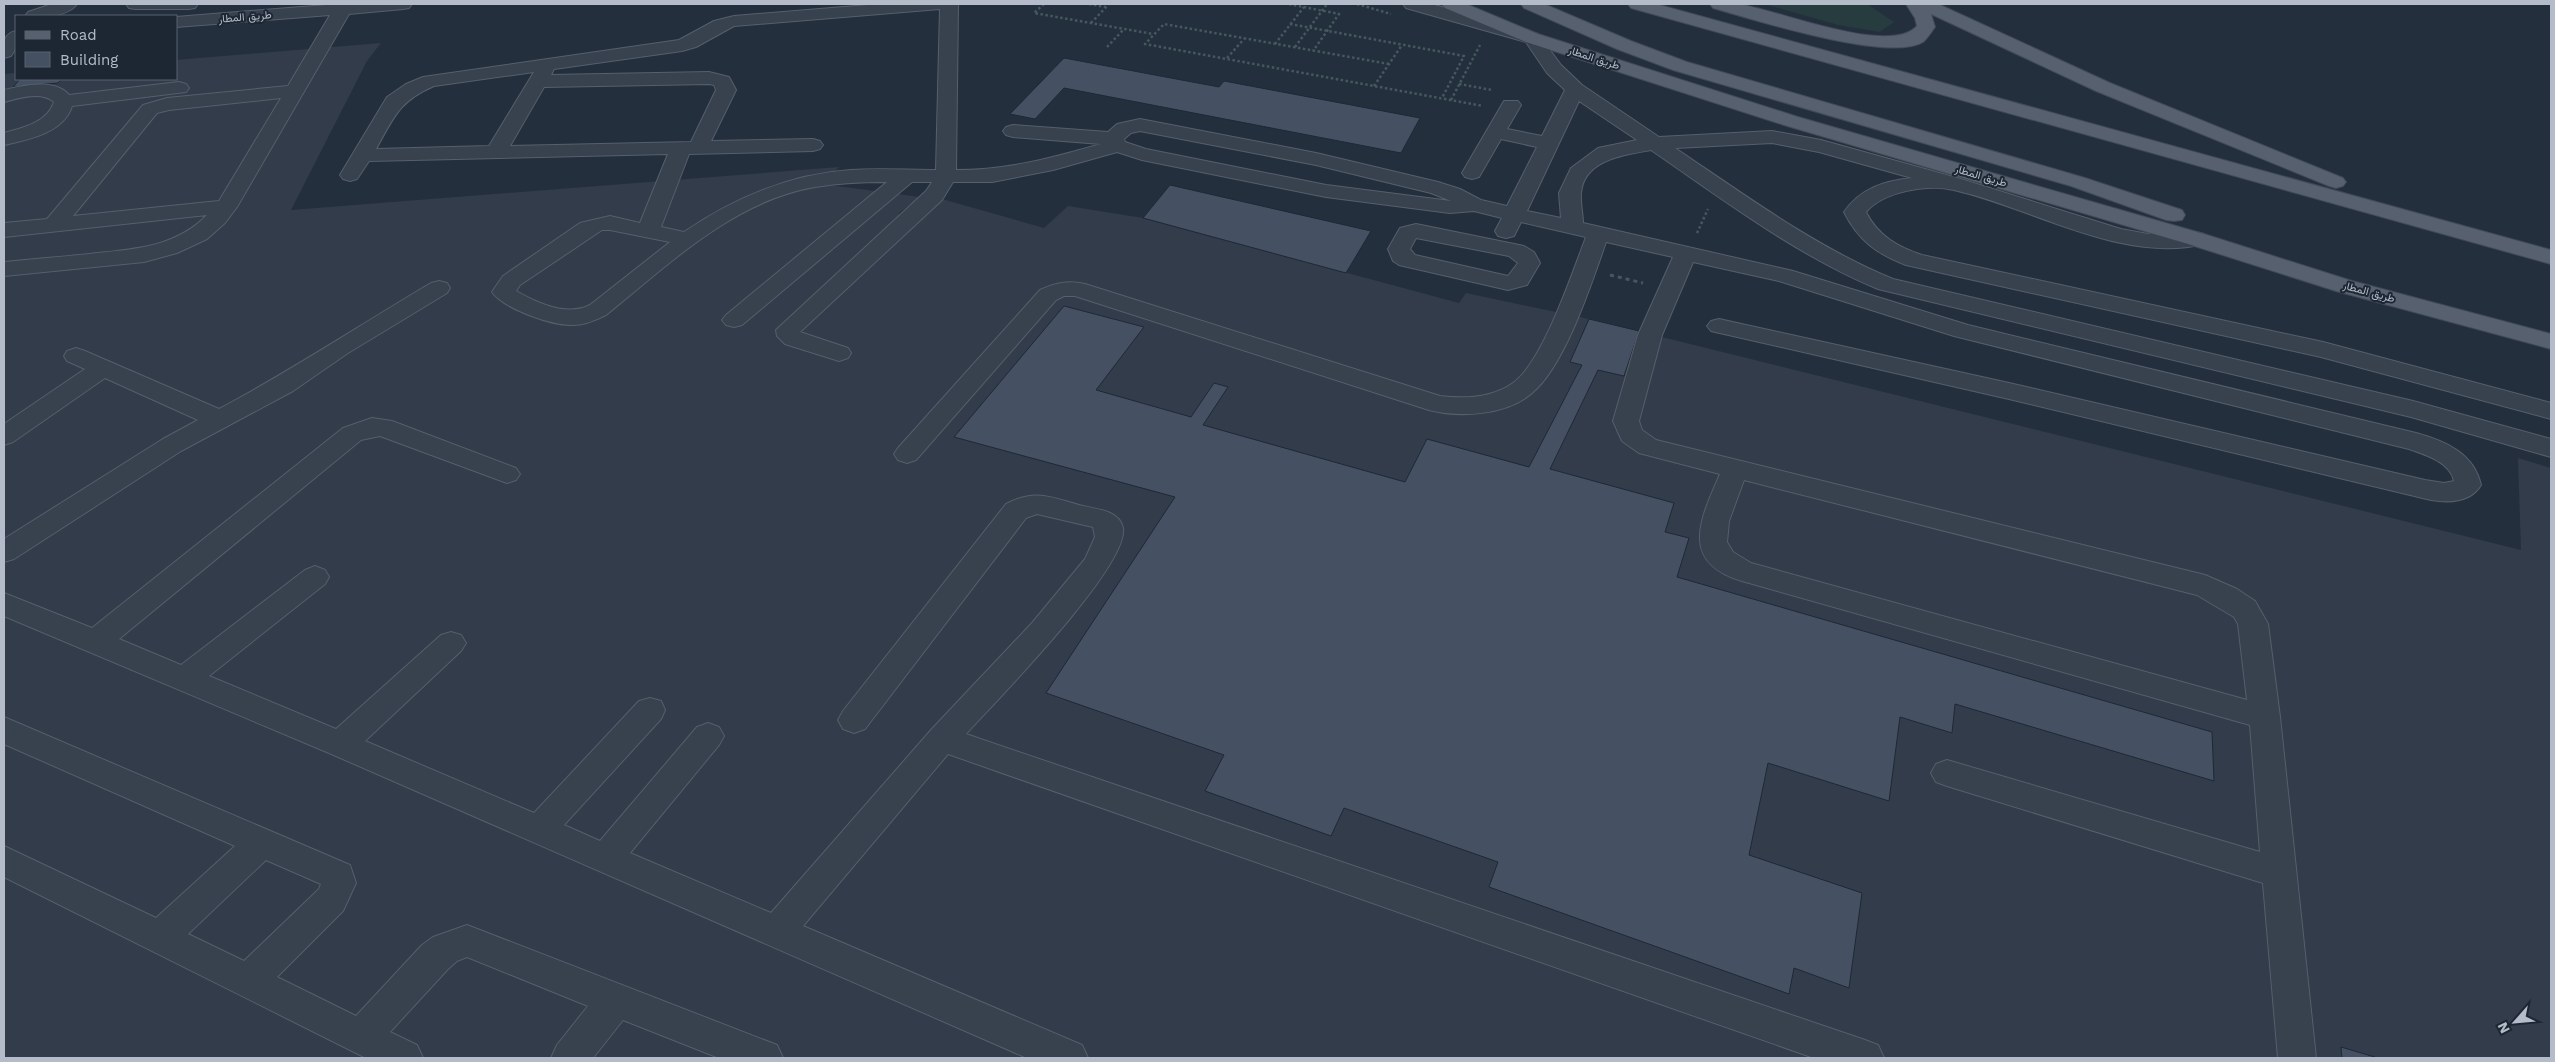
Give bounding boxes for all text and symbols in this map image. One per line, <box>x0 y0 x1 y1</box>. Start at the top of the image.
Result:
street label: طريق المطار <box>217 8 272 26</box>
legend <box>15 15 178 80</box>
text: Road <box>60 26 97 44</box>
street label: طريق المطار <box>1566 43 1621 72</box>
text: Building <box>60 51 118 69</box>
street label: طريق المطار <box>1953 162 2008 190</box>
street label: طريق المطار <box>2341 279 2396 305</box>
north arrow <box>2490 997 2540 1047</box>
text: N <box>2494 1020 2513 1036</box>

